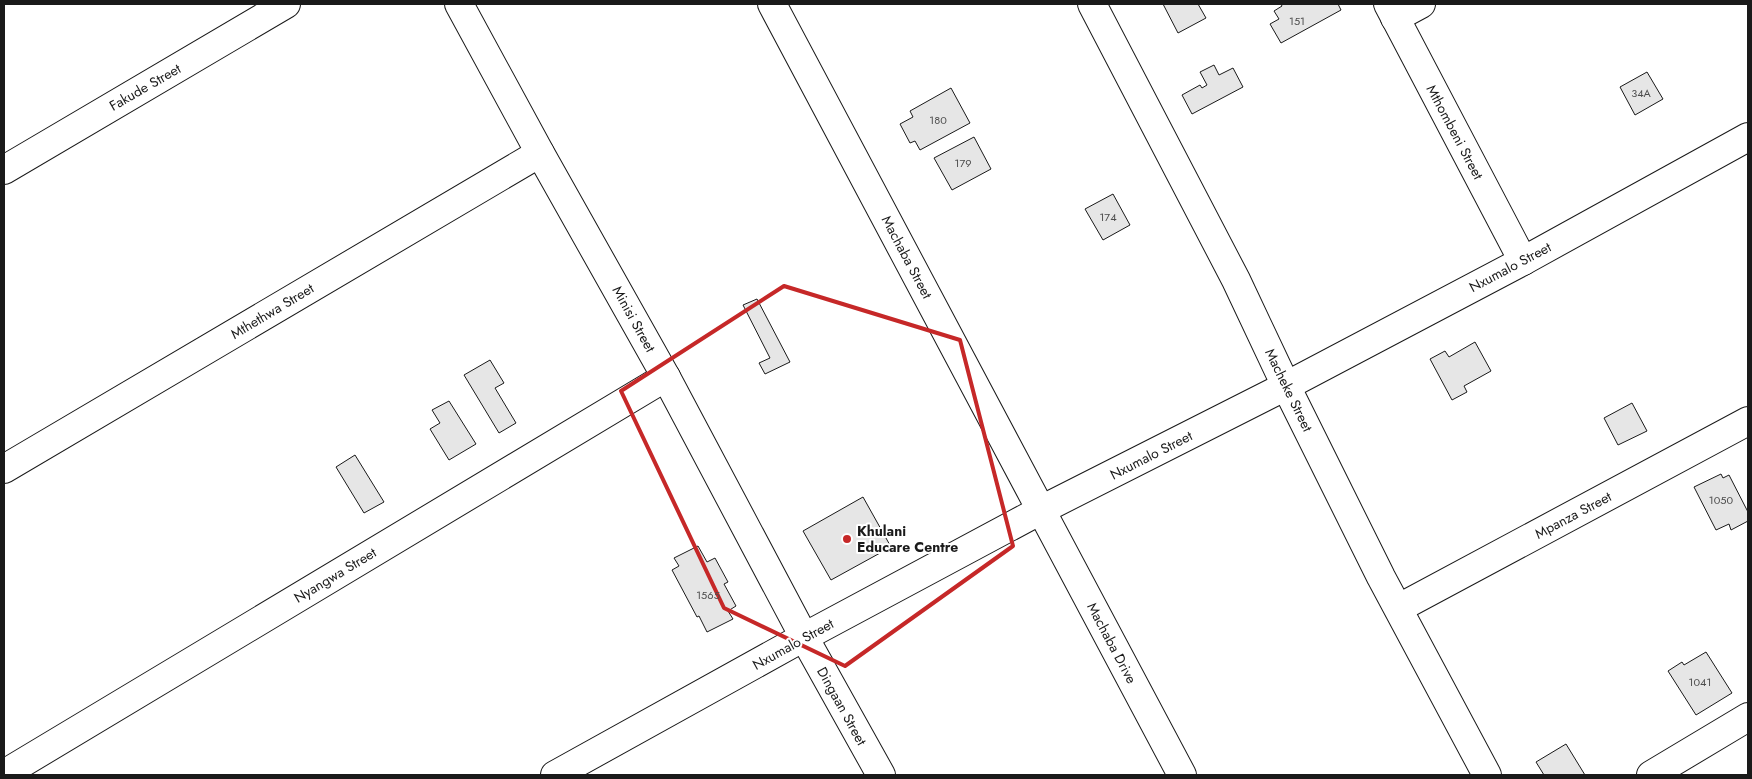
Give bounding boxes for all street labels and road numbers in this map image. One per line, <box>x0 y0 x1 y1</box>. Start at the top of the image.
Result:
street label: Fakude Street <box>106 58 185 116</box>
street label: Mthombeni Street <box>1422 81 1489 183</box>
street label: Machaba Street <box>877 212 938 303</box>
street label: Nxumalo Street <box>1466 237 1555 297</box>
street label: Mthethwa Street <box>227 278 318 344</box>
street label: Minisi Street <box>608 282 661 356</box>
street label: Macheke Street <box>1260 345 1318 435</box>
street label: Nxumalo Street <box>1106 425 1196 484</box>
street label: Mpanza Street <box>1531 486 1615 544</box>
street label: Nyangwa Street <box>290 542 381 608</box>
street label: Machaba Drive <box>1082 599 1142 687</box>
street label: Nxumalo Street <box>749 613 838 675</box>
street label: Dingaan Street <box>812 663 872 749</box>

